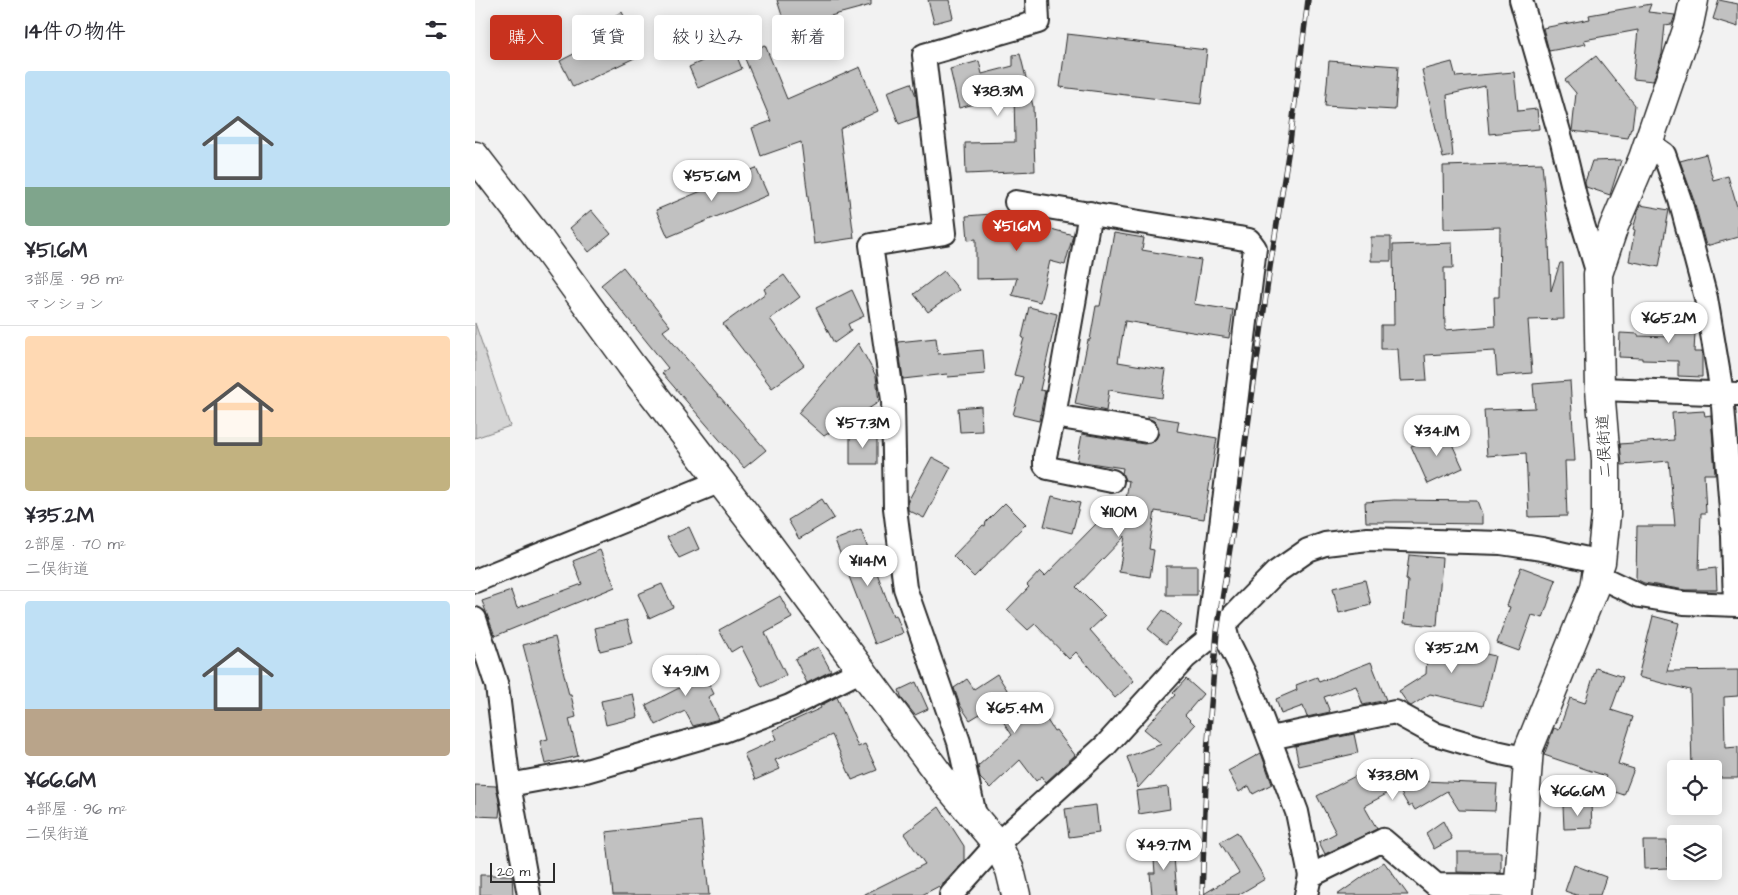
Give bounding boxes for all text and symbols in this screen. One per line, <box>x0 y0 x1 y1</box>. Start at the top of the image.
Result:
chip: 購入 <box>490 15 562 60</box>
chip: 賃貸 <box>572 15 644 60</box>
chip: 絞り込み <box>654 15 762 60</box>
chip: 新着 <box>772 15 844 60</box>
icon: filters <box>422 16 450 44</box>
text: 14件の物件 <box>25 17 126 46</box>
pin: ¥38.3M <box>957 74 1039 117</box>
text: ¥38.3M <box>973 80 1023 102</box>
icon: home <box>193 103 283 193</box>
pin: ¥55.6M <box>671 160 753 202</box>
text: ¥55.6M <box>684 165 740 187</box>
pin: ¥51.6M <box>976 210 1058 252</box>
text: ¥51.6M <box>993 215 1041 237</box>
text: ¥51.6M <box>25 236 87 265</box>
text: 3部屋 · 98 m² <box>25 268 125 290</box>
text: マンション <box>25 293 104 315</box>
pin: ¥65.2M <box>1628 302 1710 344</box>
text: ¥65.2M <box>1642 307 1696 329</box>
icon: home <box>193 369 283 459</box>
pin: ¥57.3M <box>822 406 904 449</box>
text: ¥57.3M <box>836 412 890 434</box>
street label: 二俣街道 <box>1591 413 1617 479</box>
pin: ¥34.1M <box>1396 414 1478 457</box>
text: ¥34.1M <box>1414 420 1460 442</box>
pin: ¥110M <box>1084 496 1154 538</box>
text: ¥35.2M <box>25 501 94 530</box>
text: ¥110M <box>1101 501 1137 523</box>
text: 2部屋 · 70 m² <box>25 533 126 555</box>
pin: ¥114M <box>833 544 903 587</box>
text: ¥114M <box>850 550 886 572</box>
text: 二俣街道 <box>25 558 89 580</box>
pin: ¥35.2M <box>1411 632 1493 674</box>
icon: home <box>193 634 283 724</box>
text: ¥35.2M <box>1426 637 1478 659</box>
pin: ¥49.1M <box>645 654 727 697</box>
text: ¥49.1M <box>663 660 709 682</box>
pin: ¥65.4M <box>974 692 1056 734</box>
text: ¥65.4M <box>987 697 1043 719</box>
pin: ¥33.8M <box>1352 758 1434 801</box>
map controls <box>1667 760 1722 880</box>
button: locate <box>1667 760 1722 815</box>
text: ¥33.8M <box>1368 764 1418 786</box>
text: ¥66.6M <box>25 766 96 795</box>
pin: ¥66.6M <box>1537 774 1619 817</box>
text: ¥66.6M <box>1551 780 1605 802</box>
text: 4部屋 · 96 m² <box>25 798 127 820</box>
text: 二俣街道 <box>25 823 89 845</box>
button: layers <box>1667 825 1722 880</box>
pin: ¥49.7M <box>1123 828 1205 871</box>
text: ¥49.7M <box>1137 834 1191 856</box>
scale bar <box>490 860 555 883</box>
text: 20 m <box>497 862 530 882</box>

